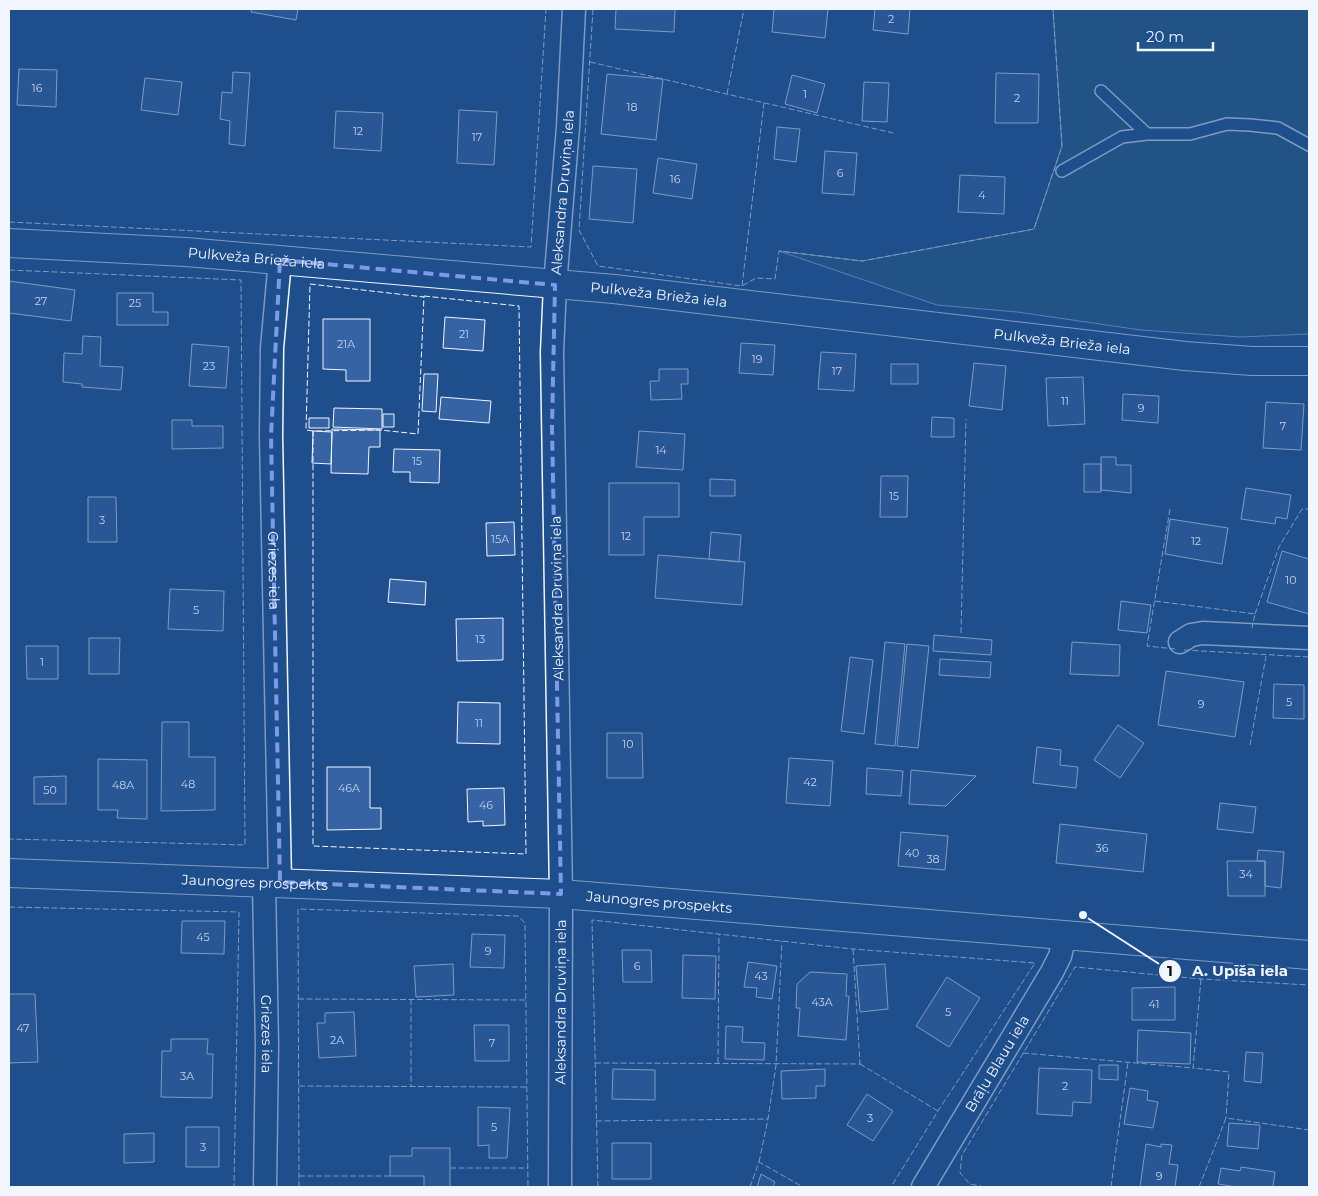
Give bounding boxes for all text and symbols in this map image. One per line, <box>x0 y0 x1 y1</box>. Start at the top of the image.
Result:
house number: 2 <box>888 12 894 26</box>
scale bar <box>1138 20 1213 52</box>
text: 20 m <box>1146 27 1184 46</box>
house number: 16 <box>32 81 43 95</box>
house number: 1 <box>803 87 807 101</box>
house number: 2 <box>1014 91 1020 105</box>
house number: 18 <box>627 100 638 114</box>
street label: Aleksandra Druviņa iela <box>547 110 578 276</box>
house number: 12 <box>353 124 363 138</box>
house number: 17 <box>472 130 482 144</box>
house number: 6 <box>837 166 844 180</box>
house number: 16 <box>670 172 681 186</box>
house number: 4 <box>978 188 986 202</box>
street label: Pulkveža Brieža iela <box>187 243 326 273</box>
street label: Pulkveža Brieža iela <box>590 278 728 311</box>
house number: 27 <box>35 294 47 308</box>
house number: 25 <box>129 296 141 310</box>
street label: Pulkveža Brieža iela <box>993 325 1132 359</box>
house number: 21 <box>459 327 469 341</box>
house number: 21A <box>337 337 355 351</box>
house number: 19 <box>752 352 763 366</box>
house number: 23 <box>203 359 215 373</box>
house number: 17 <box>832 364 842 378</box>
house number: 11 <box>1061 394 1069 408</box>
house number: 9 <box>1138 401 1145 415</box>
house number: 7 <box>1280 419 1286 433</box>
house number: 14 <box>655 443 667 457</box>
house number: 15 <box>412 454 422 468</box>
house number: 15 <box>889 489 899 503</box>
house number: 3 <box>99 513 105 527</box>
street label: Aleksandra Druviņa iela <box>547 515 568 681</box>
house number: 12 <box>621 529 631 543</box>
street label: Griezes iela <box>264 531 284 610</box>
house number: 15A <box>491 532 509 546</box>
house number: 12 <box>1191 534 1201 548</box>
house number: 10 <box>1285 573 1297 587</box>
house number: 5 <box>193 603 199 617</box>
house number: 13 <box>475 632 485 646</box>
house number: 1 <box>40 655 44 669</box>
house number: 5 <box>1286 695 1292 709</box>
house number: 9 <box>1198 697 1205 711</box>
house number: 11 <box>475 716 483 730</box>
house number: 10 <box>622 737 634 751</box>
house number: 42 <box>803 775 817 789</box>
house number: 48 <box>181 777 195 791</box>
house number: 48A <box>112 778 134 792</box>
house number: 46A <box>338 781 360 795</box>
house number: 50 <box>43 783 57 797</box>
house number: 46 <box>479 798 493 812</box>
house number: 36 <box>1096 841 1109 855</box>
house number: 40 <box>905 846 919 860</box>
house number: 38 <box>926 852 940 866</box>
house number: 34 <box>1239 867 1253 881</box>
street label: Jaunogres prospekts <box>180 871 328 894</box>
street label: Jaunogres prospekts <box>585 887 733 917</box>
street label: Aleksandra Druviņa iela <box>551 919 571 1085</box>
house number: 45 <box>196 930 210 944</box>
house number: 9 <box>485 944 492 958</box>
callout: A. Upīša iela <box>1157 956 1298 986</box>
house number: 6 <box>634 959 641 973</box>
text: 1 <box>1167 961 1173 980</box>
text: A. Upīša iela <box>1191 961 1288 980</box>
house number: 43 <box>754 969 768 983</box>
street label: Griezes iela <box>257 994 276 1074</box>
house number: 43A <box>811 995 833 1009</box>
house number: 41 <box>1149 997 1159 1011</box>
house number: 5 <box>945 1005 951 1019</box>
street label: Brāļu Blauu iela <box>961 1012 1033 1115</box>
house number: 47 <box>16 1021 30 1035</box>
house number: 2A <box>330 1033 344 1047</box>
house number: 7 <box>489 1036 495 1050</box>
house number: 3A <box>180 1069 194 1083</box>
house number: 2 <box>1062 1079 1068 1093</box>
house number: 3 <box>867 1111 873 1125</box>
house number: 5 <box>491 1120 497 1134</box>
house number: 3 <box>200 1140 206 1154</box>
house number: 9 <box>1156 1169 1163 1183</box>

